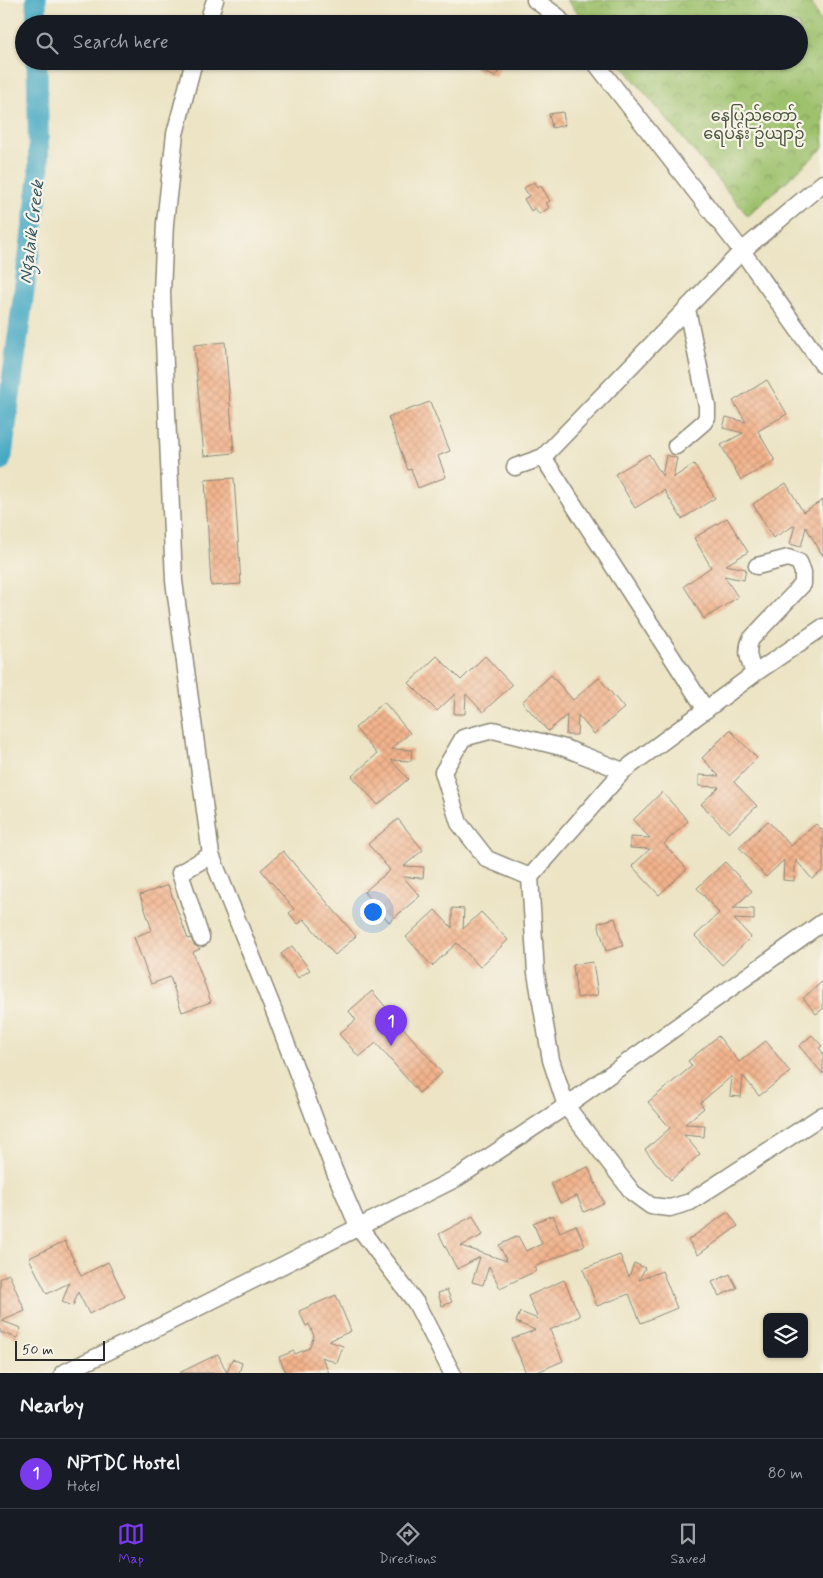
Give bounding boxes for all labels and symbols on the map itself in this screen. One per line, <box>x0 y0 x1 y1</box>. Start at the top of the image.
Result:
park label: နေပြည်တော် ရေပန်း ဥယျာဉ် <box>703 104 805 147</box>
water label: Ngalaik Creek <box>14 178 52 285</box>
your location <box>360 899 386 925</box>
pin: 1 <box>375 1005 407 1046</box>
scale bar <box>15 1338 105 1361</box>

